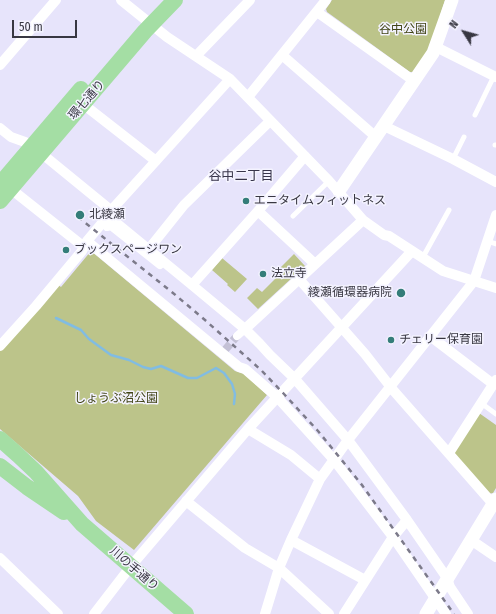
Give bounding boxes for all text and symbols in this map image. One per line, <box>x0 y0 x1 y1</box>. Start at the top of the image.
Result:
scale bar <box>14 12 79 38</box>
north arrow <box>444 12 484 52</box>
text: N <box>447 18 461 31</box>
text: 50 m <box>19 20 43 34</box>
park label: 谷中公園 <box>379 23 427 37</box>
street label: 環七通り <box>66 77 108 123</box>
district label: 谷中二丁目 <box>209 168 273 184</box>
place label: エニタイムフィットネス <box>254 194 386 208</box>
marker: エニタイムフィットネス <box>241 196 251 206</box>
place label: 北綾瀬 <box>89 208 125 222</box>
marker: 北綾瀬 <box>74 209 86 221</box>
place label: ブックスページワン <box>74 243 182 257</box>
marker: ブックスページワン <box>61 245 71 255</box>
place label: 法立寺 <box>271 267 307 281</box>
marker: 法立寺 <box>258 269 268 279</box>
place label: 綾瀬循環器病院 <box>308 286 392 300</box>
marker: 綾瀬循環器病院 <box>395 287 407 299</box>
place label: チェリー保育園 <box>399 333 483 347</box>
marker: チェリー保育園 <box>386 335 396 345</box>
park label: しょうぶ沼公園 <box>74 392 158 406</box>
street label: 川の手通り <box>107 544 161 594</box>

